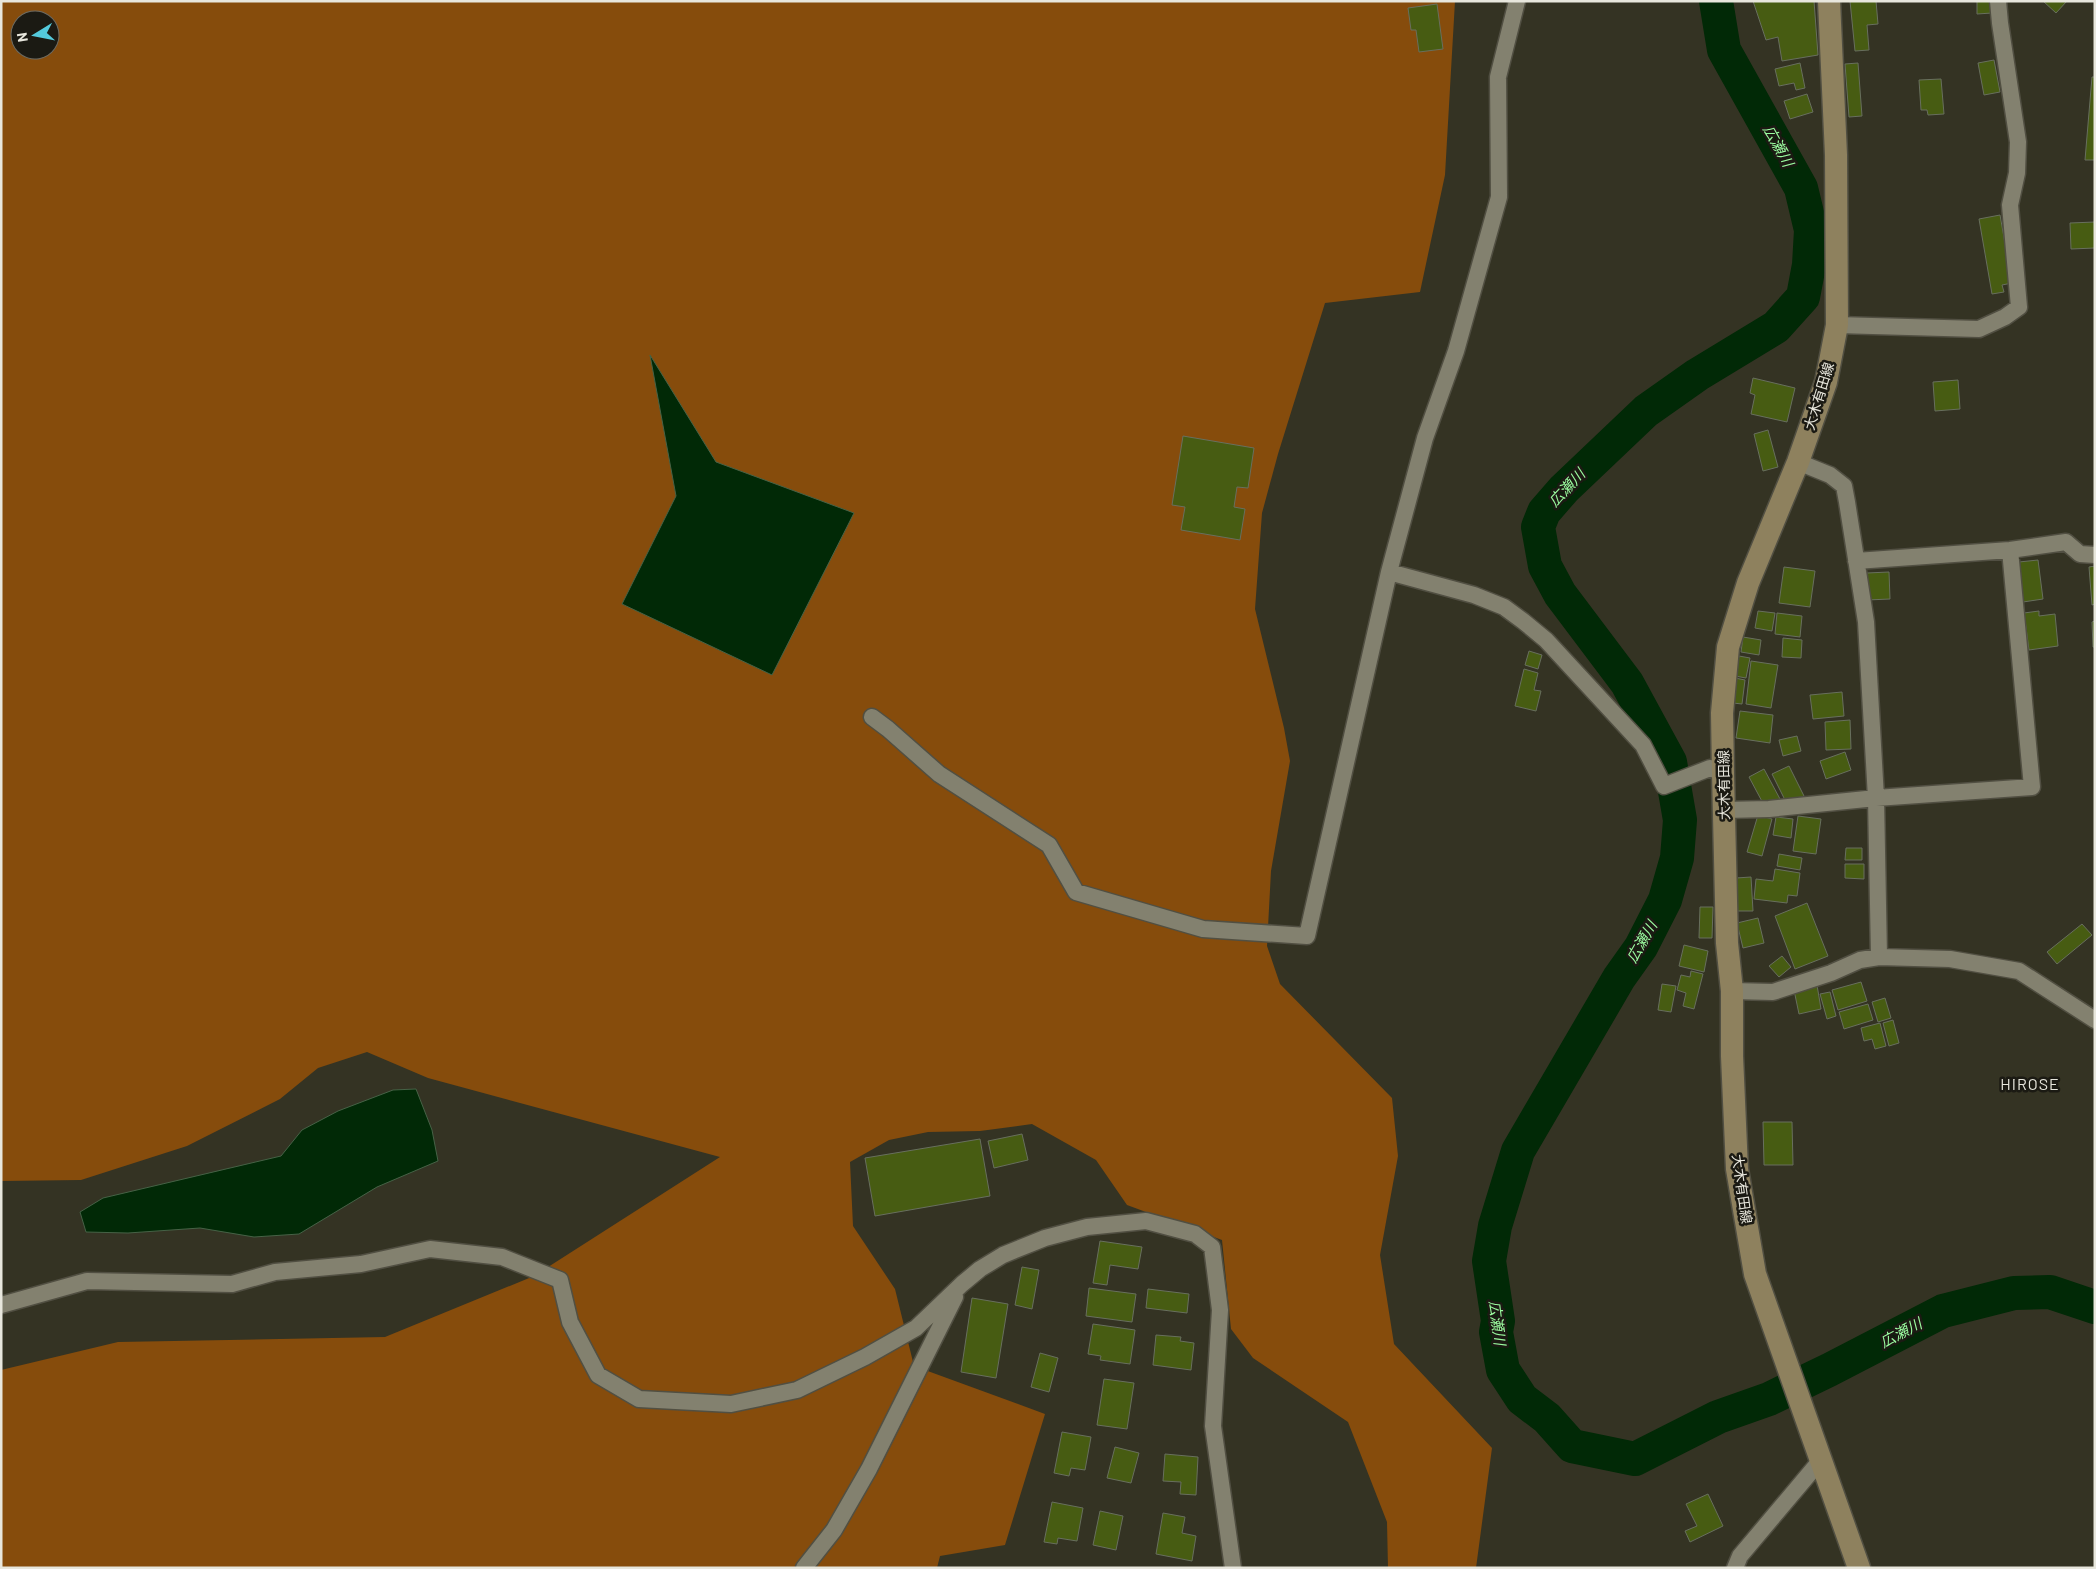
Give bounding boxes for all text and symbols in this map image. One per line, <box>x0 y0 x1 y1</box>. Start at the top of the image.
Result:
north arrow <box>10 10 60 60</box>
text: N <box>13 31 31 43</box>
water label: 広瀬川 <box>1760 121 1799 171</box>
street label: 大木有田線 <box>1800 360 1837 432</box>
water label: 広瀬川 <box>1544 463 1590 510</box>
street label: 大木有田線 <box>1714 750 1733 820</box>
water label: 広瀬川 <box>1622 916 1661 965</box>
district label: HIROSE <box>2000 1074 2060 1093</box>
street label: 大木有田線 <box>1729 1153 1756 1225</box>
water label: 広瀬川 <box>1486 1299 1510 1348</box>
water label: 広瀬川 <box>1876 1313 1926 1351</box>

